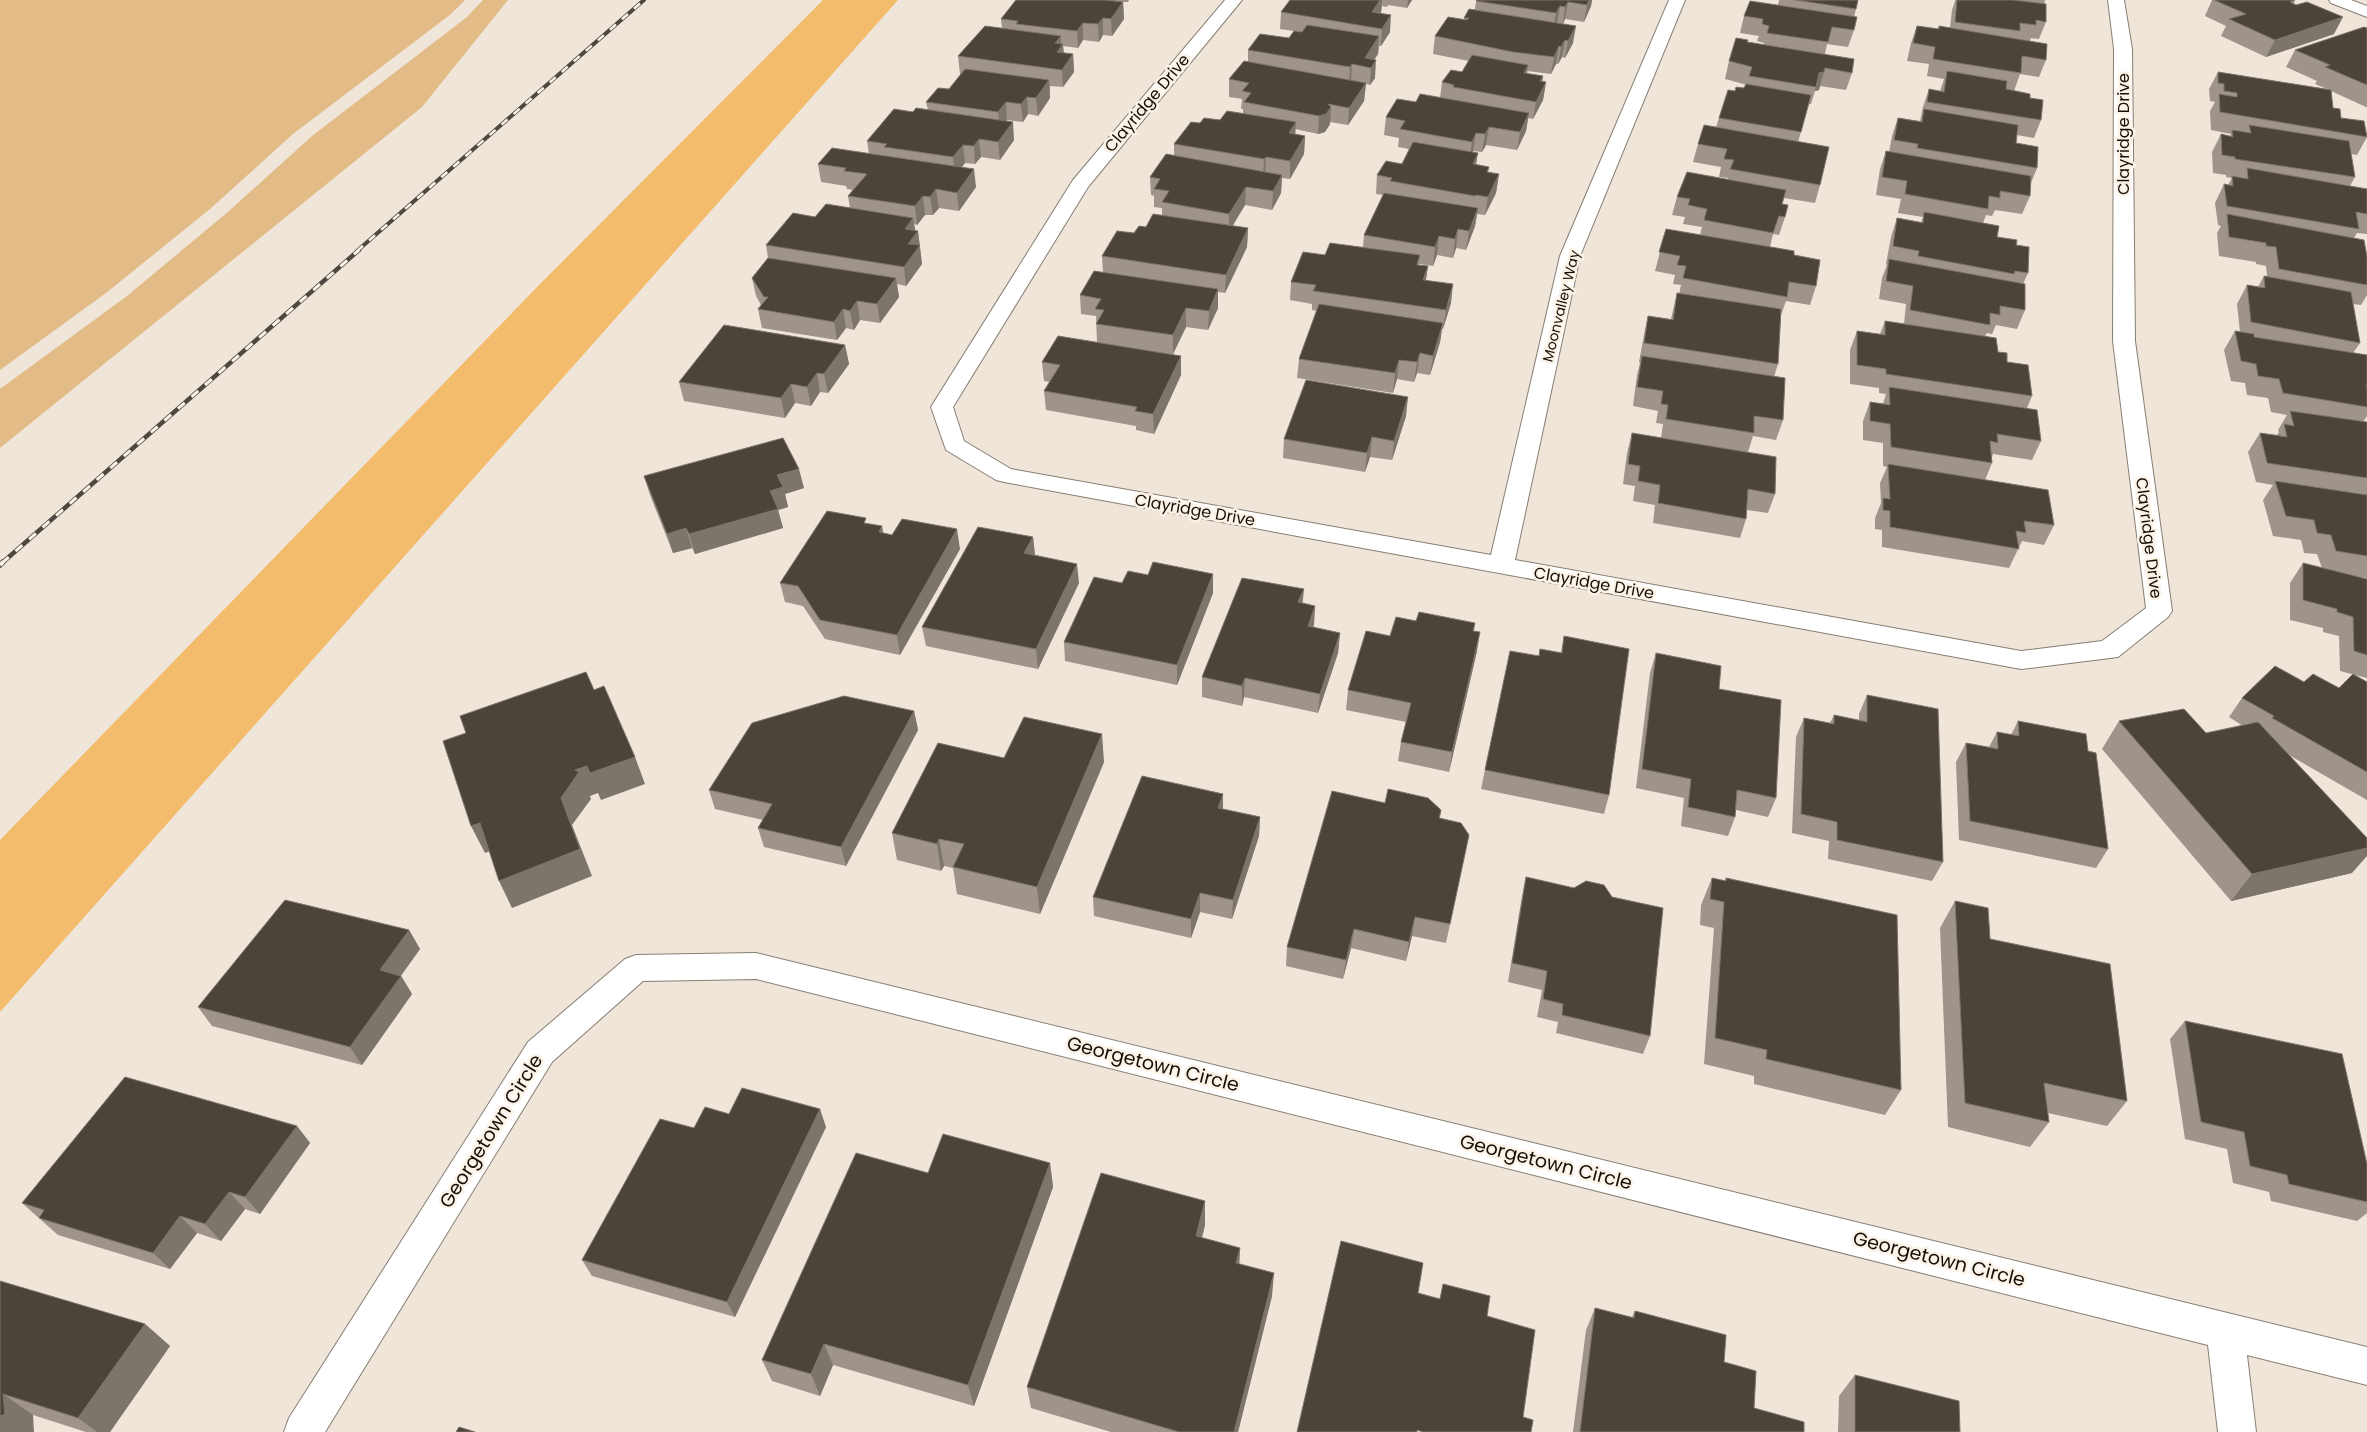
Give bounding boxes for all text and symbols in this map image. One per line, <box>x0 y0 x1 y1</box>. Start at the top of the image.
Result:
street label: Clayridge Drive <box>1099 49 1195 157</box>
street label: Clayridge Drive <box>2112 73 2135 195</box>
street label: Moonvalley Way <box>1537 248 1585 364</box>
street label: Clayridge Drive <box>2130 476 2168 600</box>
street label: Clayridge Drive <box>1133 488 1257 532</box>
street label: Clayridge Drive <box>1532 561 1656 605</box>
street label: Georgetown Circle <box>1064 1030 1242 1098</box>
street label: Georgetown Circle <box>433 1049 549 1213</box>
street label: Georgetown Circle <box>1457 1128 1635 1196</box>
street label: Georgetown Circle <box>1850 1225 2028 1293</box>

